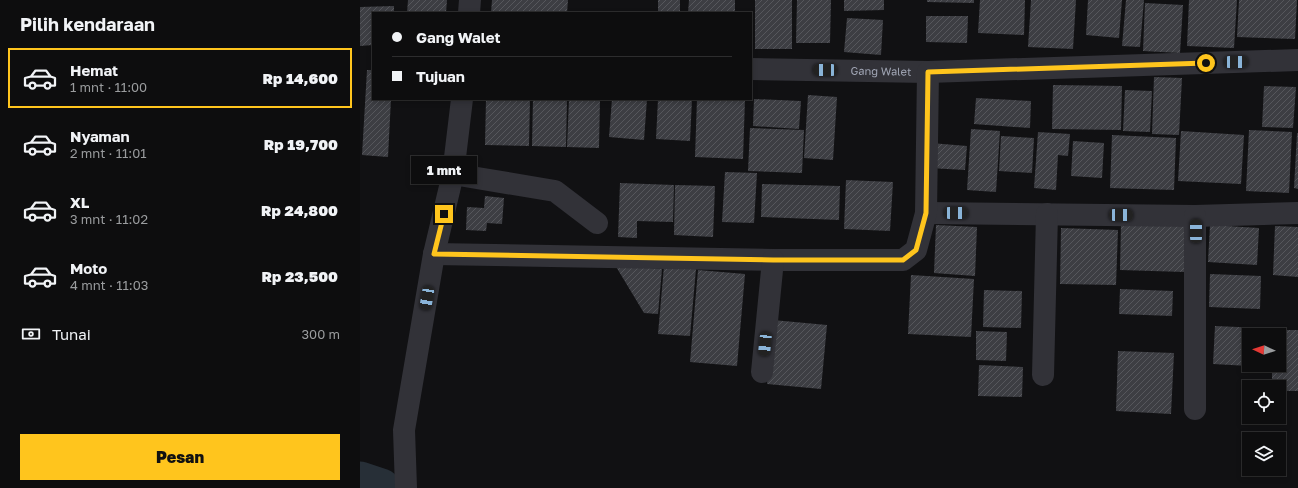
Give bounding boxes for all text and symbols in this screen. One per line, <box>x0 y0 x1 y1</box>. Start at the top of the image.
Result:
text: Pilih kendaraan <box>20 13 155 35</box>
text: Gang Walet <box>416 28 500 46</box>
route start <box>1197 54 1215 72</box>
car <box>1224 56 1248 68</box>
icon: car <box>22 60 58 96</box>
text: Hemat <box>70 61 118 79</box>
car <box>813 64 837 76</box>
street label: Gang Walet <box>850 64 912 78</box>
text: Tujuan <box>416 67 465 85</box>
text: Rp 14,600 <box>263 69 338 87</box>
text: 1 mnt · 11:00 <box>70 79 147 95</box>
icon: car <box>22 126 58 162</box>
text: Nyaman <box>70 127 129 145</box>
text: Rp 19,700 <box>264 135 338 153</box>
text: 2 mnt · 11:01 <box>70 145 147 161</box>
callout: 1 mnt <box>411 156 477 184</box>
text: 1 mnt <box>427 162 461 178</box>
icon: car <box>22 192 58 228</box>
text: XL <box>70 193 89 211</box>
text: Rp 24,800 <box>261 201 338 219</box>
route end <box>435 205 453 223</box>
car <box>944 207 968 219</box>
car <box>1109 209 1133 221</box>
text: 3 mnt · 11:02 <box>70 211 148 227</box>
car <box>1190 219 1202 243</box>
icon: car <box>22 258 58 294</box>
text: Moto <box>70 259 107 277</box>
text: Rp 23,500 <box>261 267 338 285</box>
text: 4 mnt · 11:03 <box>70 277 148 293</box>
car <box>419 285 435 311</box>
icon: cash <box>20 323 42 345</box>
text: Tunai <box>52 325 91 343</box>
text: 300 m <box>302 326 340 342</box>
north arrow <box>1242 328 1286 372</box>
map controls <box>1242 328 1286 476</box>
car <box>758 331 772 357</box>
button: locate <box>1242 380 1286 424</box>
button: layers <box>1242 432 1286 476</box>
button: Pesan <box>20 434 340 480</box>

